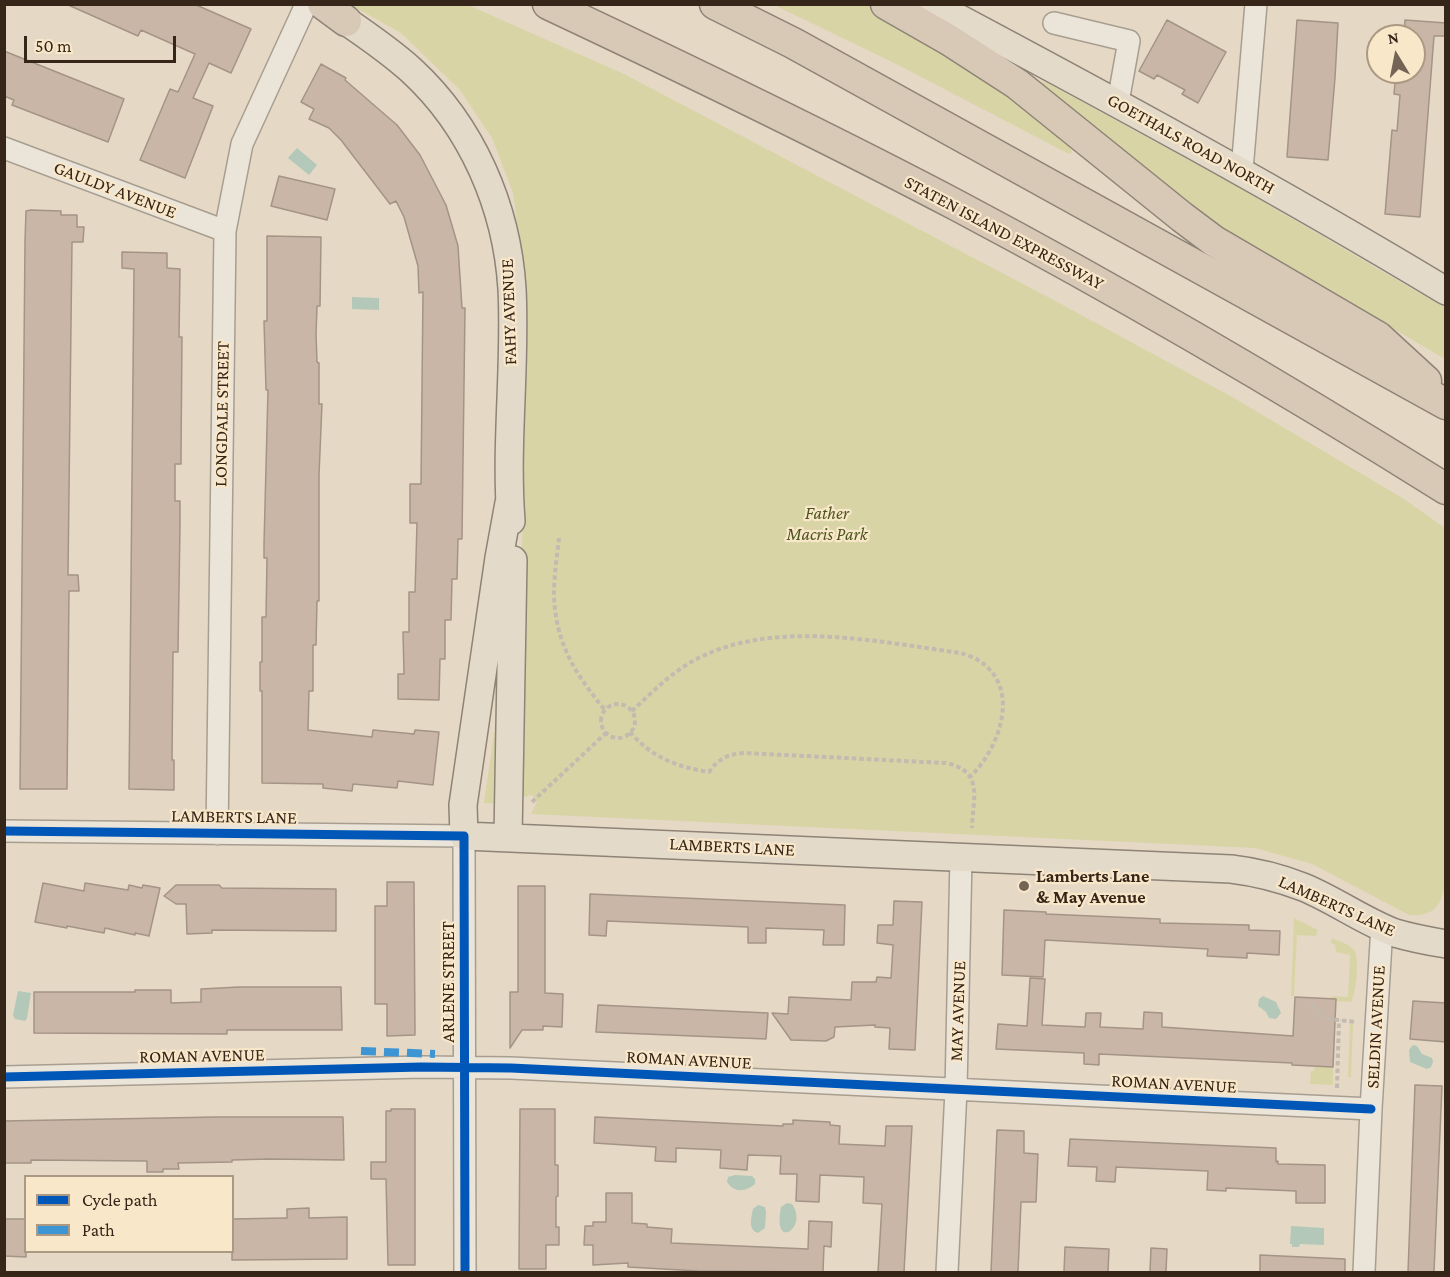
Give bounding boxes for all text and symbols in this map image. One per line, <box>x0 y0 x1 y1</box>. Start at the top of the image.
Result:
scale bar <box>27 24 178 62</box>
north arrow <box>1366 24 1426 84</box>
text: N <box>1386 28 1400 47</box>
text: 50 m <box>35 36 72 56</box>
street label: GOETHALS ROAD NORTH <box>1103 89 1279 199</box>
street label: GAULDY AVENUE <box>51 157 179 223</box>
street label: STATEN ISLAND EXPRESSWAY <box>901 171 1107 295</box>
street label: FAHY AVENUE <box>496 258 522 366</box>
street label: LONGDALE STREET <box>210 341 234 487</box>
park label: Father Macris Park <box>787 502 867 544</box>
street label: LAMBERTS LANE <box>171 805 297 829</box>
street label: LAMBERTS LANE <box>669 833 795 861</box>
place label: Lamberts Lane & May Avenue <box>1036 865 1149 908</box>
street label: LAMBERTS LANE <box>1275 871 1399 941</box>
marker: Lamberts Lane & May Avenue <box>1017 879 1031 893</box>
street label: ARLENE STREET <box>437 921 459 1043</box>
street label: MAY AVENUE <box>945 960 971 1062</box>
street label: SELDIN AVENUE <box>1362 965 1390 1089</box>
street label: ROMAN AVENUE <box>139 1044 265 1068</box>
street label: ROMAN AVENUE <box>626 1046 752 1074</box>
street label: ROMAN AVENUE <box>1111 1070 1237 1098</box>
legend <box>24 1175 234 1253</box>
text: Cycle path <box>82 1190 157 1210</box>
text: Path <box>82 1220 115 1240</box>

